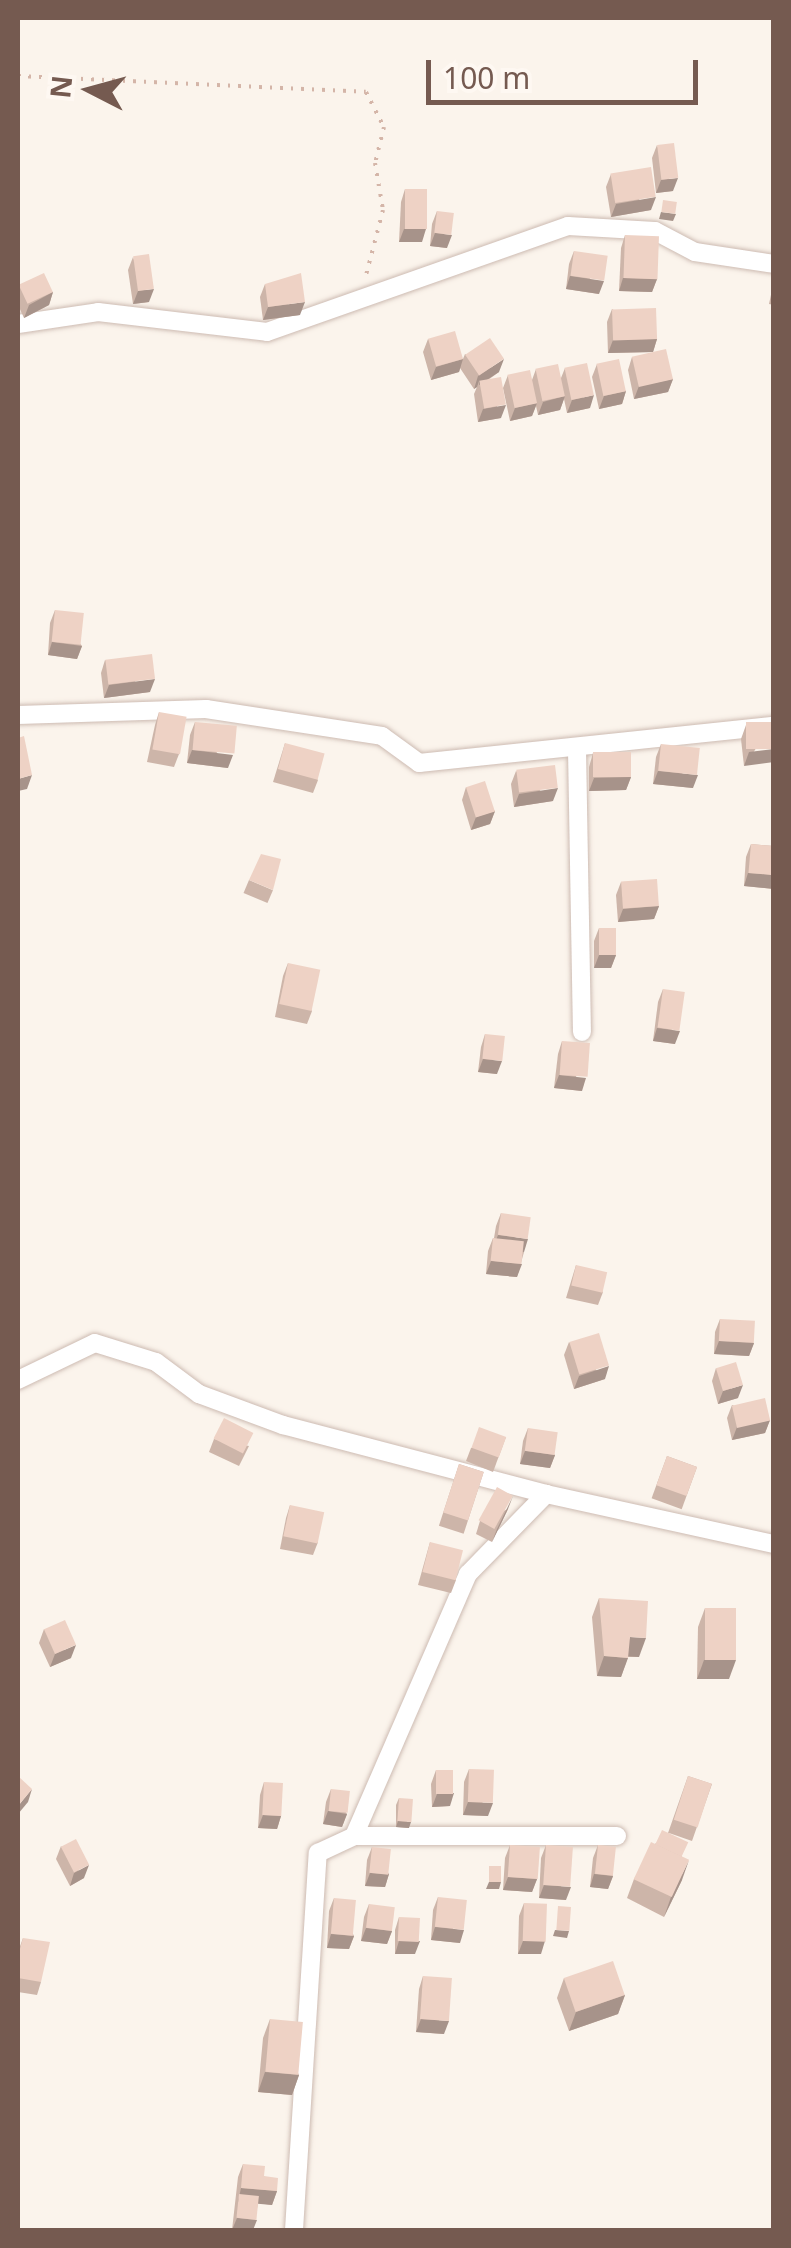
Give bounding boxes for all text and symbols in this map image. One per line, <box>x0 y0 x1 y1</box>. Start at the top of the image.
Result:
north arrow <box>40 40 140 140</box>
scale bar <box>431 40 704 102</box>
text: 100 m <box>443 57 530 98</box>
text: N <box>40 74 80 100</box>

